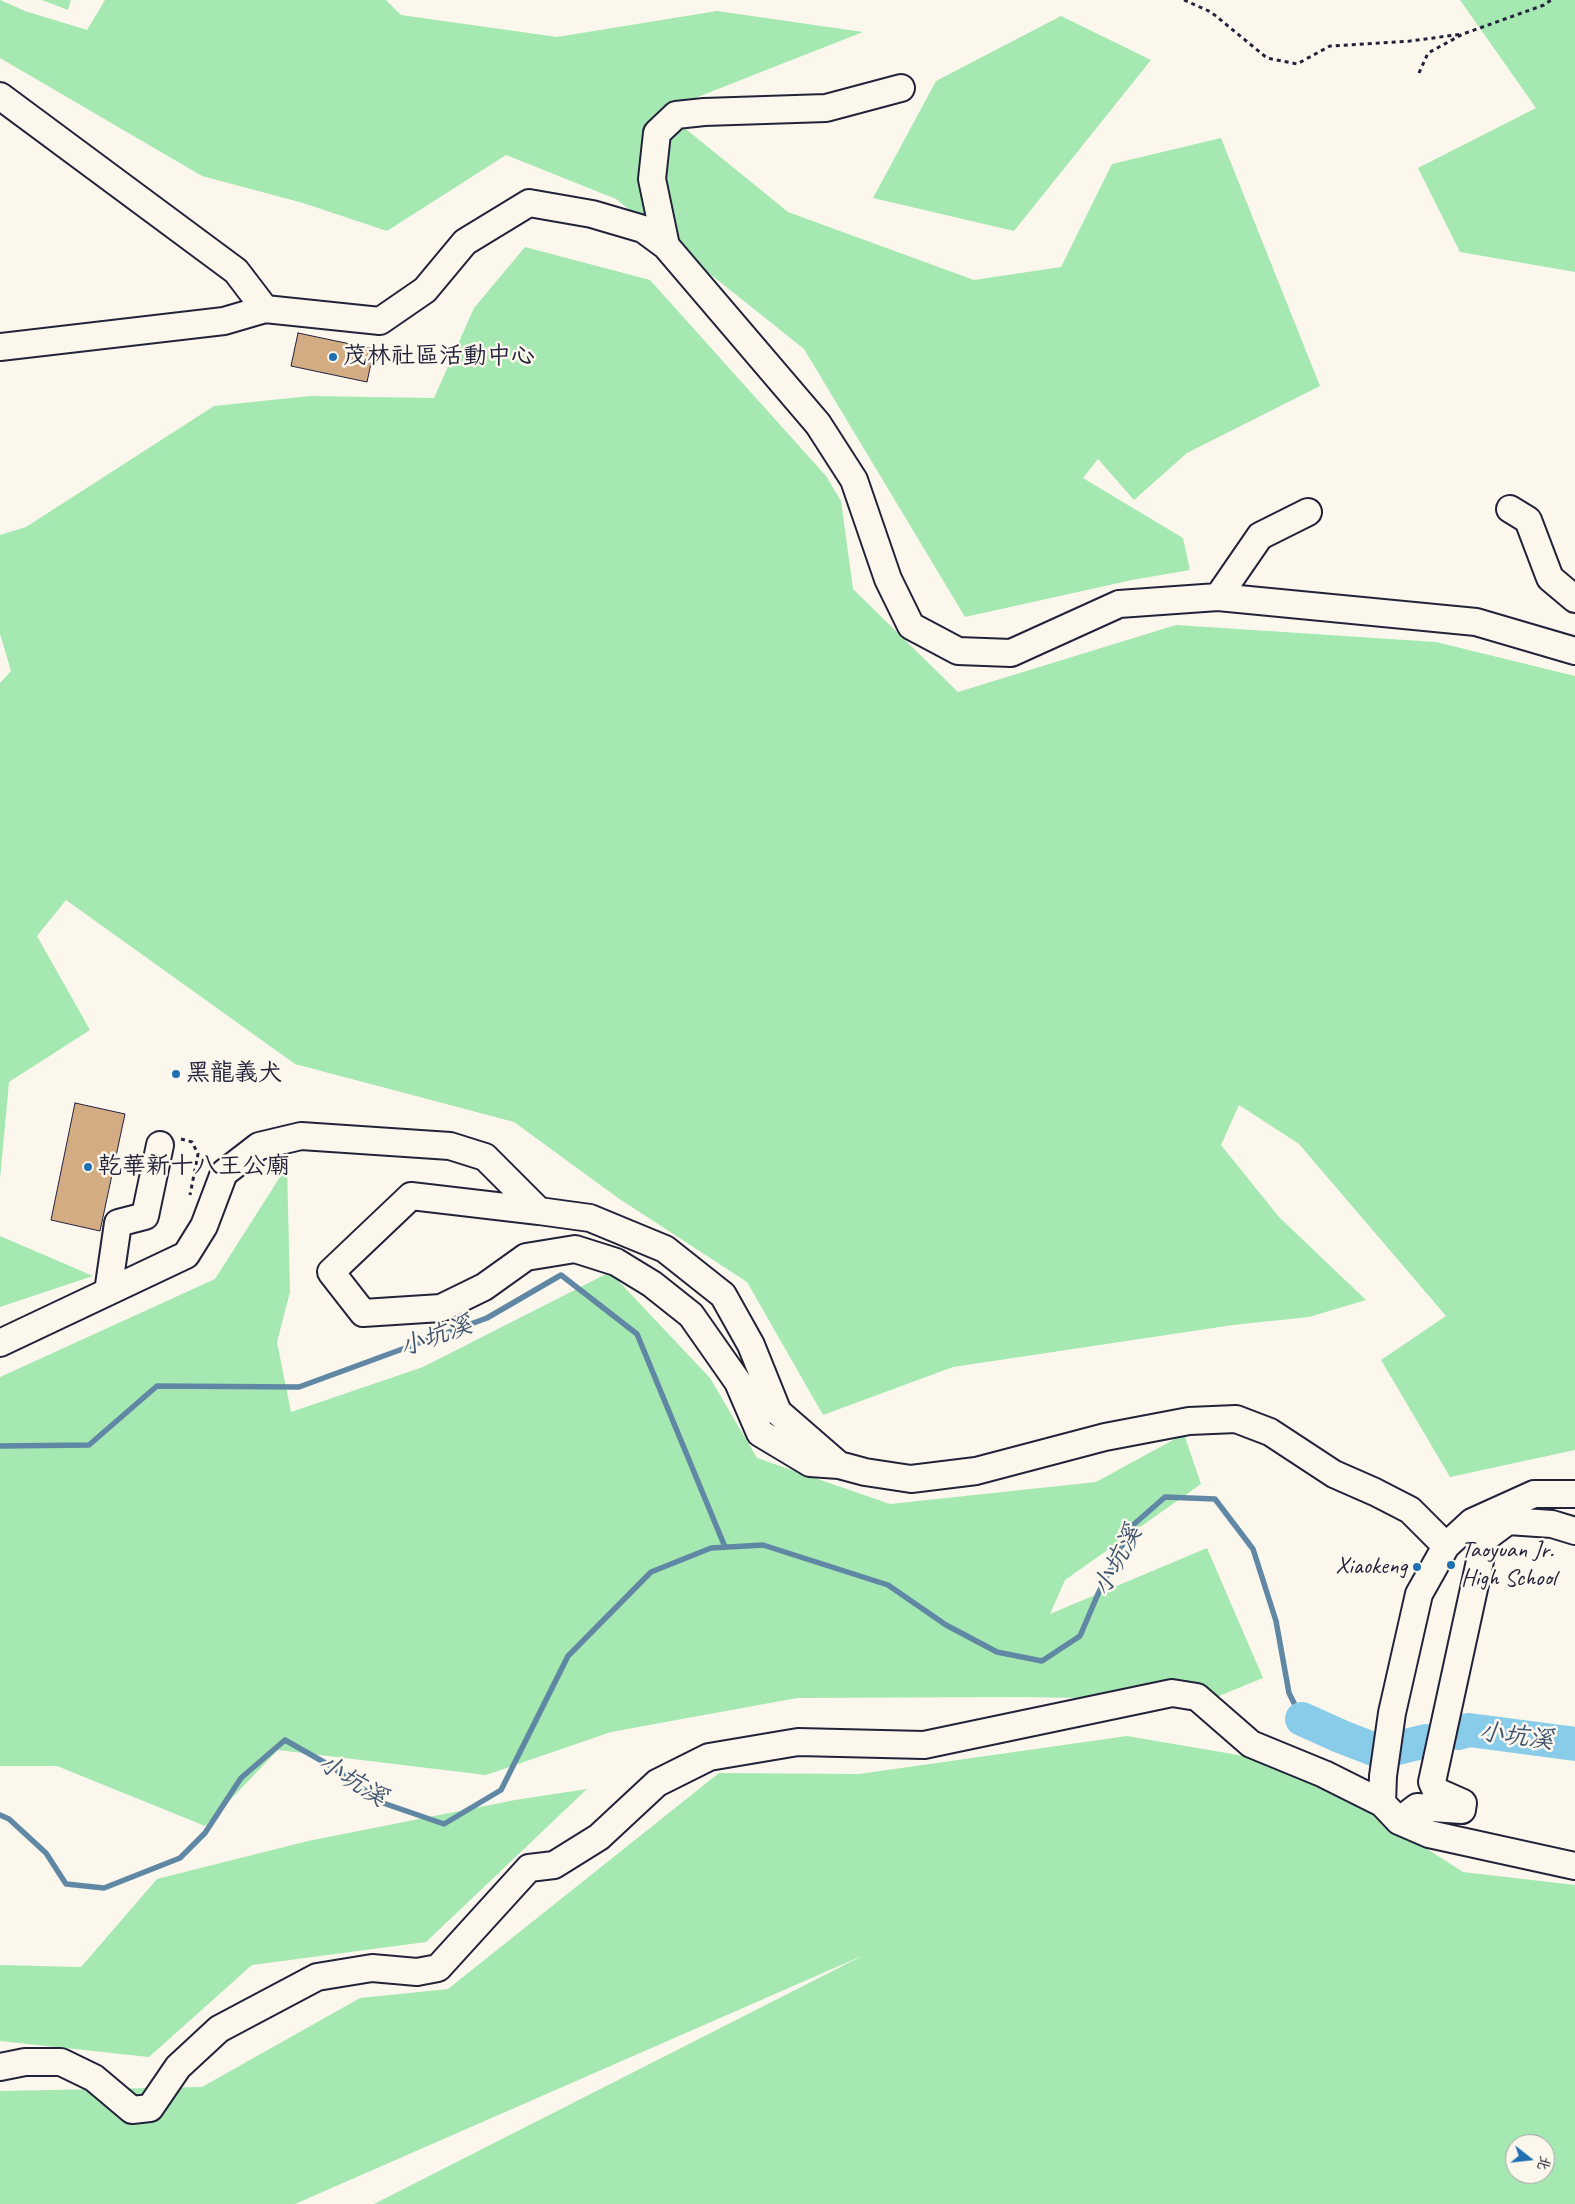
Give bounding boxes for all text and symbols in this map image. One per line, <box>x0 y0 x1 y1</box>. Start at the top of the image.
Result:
place label: 茂林社區活動中心 <box>343 343 535 371</box>
marker: 茂林社區活動中心 <box>327 351 339 363</box>
place label: 黑龍義犬 <box>186 1060 282 1088</box>
marker: 黑龍義犬 <box>170 1068 182 1080</box>
place label: 乾華新十八王公廟 <box>98 1153 290 1181</box>
marker: 乾華新十八王公廟 <box>82 1161 94 1173</box>
water label: 小坑溪 <box>396 1310 476 1364</box>
water label: 小坑溪 <box>1087 1521 1149 1601</box>
place label: Taoyuan Jr. High School <box>1461 1537 1556 1593</box>
place label: Xiaokeng <box>1335 1553 1407 1581</box>
marker: Taoyuan Jr. High School <box>1445 1559 1457 1571</box>
marker: Xiaokeng <box>1411 1561 1423 1573</box>
water label: 小坑溪 <box>1477 1718 1555 1756</box>
water label: 小坑溪 <box>312 1748 392 1814</box>
north arrow <box>1505 2134 1555 2184</box>
text: 北 <box>1534 2154 1554 2172</box>

